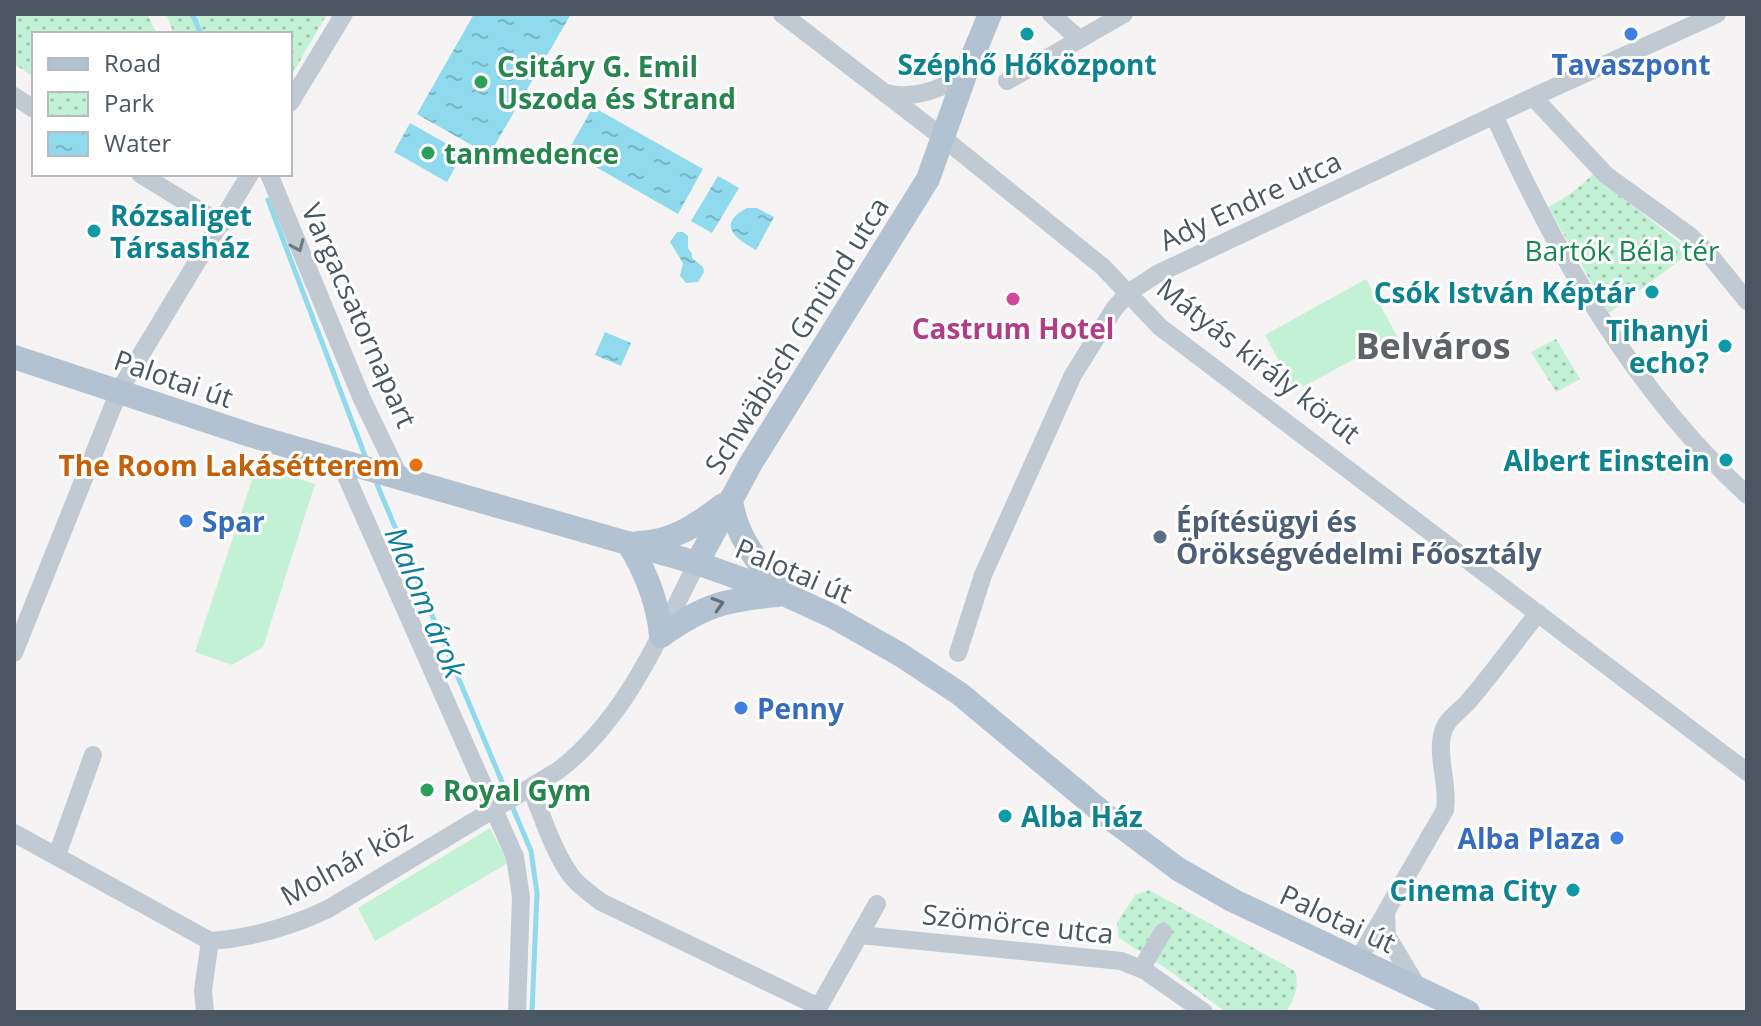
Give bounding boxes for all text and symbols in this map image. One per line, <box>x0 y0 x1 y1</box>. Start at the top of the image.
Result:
marker: Széphő Hőközpont <box>1018 25 1036 43</box>
marker: Tavaszpont <box>1622 25 1640 43</box>
legend <box>32 32 292 176</box>
place label: Széphő Hőközpont <box>897 45 1157 83</box>
place label: Tavaszpont <box>1551 45 1711 83</box>
text: Road <box>104 46 161 79</box>
place label: Csitáry G. Emil Uszoda és Strand <box>497 47 736 117</box>
marker: Csitáry G. Emil Uszoda és Strand <box>472 73 490 91</box>
text: Park <box>104 86 155 119</box>
text: Water <box>104 126 172 159</box>
place label: tanmedence <box>444 134 619 172</box>
street label: Ady Endre utca <box>1153 141 1347 259</box>
marker: tanmedence <box>419 144 437 162</box>
street label: Schwäbisch Gmünd utca <box>695 189 897 481</box>
place label: Rózsaliget Társasház <box>110 196 252 266</box>
street label: Vargacsatornapart <box>293 197 427 433</box>
marker: Rózsaliget Társasház <box>85 222 103 240</box>
park label: Bartók Béla tér <box>1525 231 1720 269</box>
one-way arrow <box>289 238 305 252</box>
street label: Mátyás király körút <box>1149 269 1369 451</box>
place label: Csók István Képtár <box>1374 273 1636 311</box>
marker: Csók István Képtár <box>1643 283 1661 301</box>
marker: Castrum Hotel <box>1004 290 1022 308</box>
place label: Castrum Hotel <box>912 309 1114 347</box>
place label: Tihanyi echo? <box>1606 311 1709 381</box>
district label: Belváros <box>1355 321 1511 370</box>
marker: Tihanyi echo? <box>1716 337 1734 355</box>
street label: Palotai út <box>109 340 239 416</box>
place label: Albert Einstein <box>1504 441 1710 479</box>
place label: The Room Lakásétterem <box>59 446 400 484</box>
marker: Albert Einstein <box>1717 451 1735 469</box>
marker: The Room Lakásétterem <box>407 456 425 474</box>
place label: Spar <box>202 502 265 540</box>
place label: Építésügyi és Örökségvédelmi Főosztály <box>1176 502 1542 572</box>
marker: Spar <box>177 512 195 530</box>
water label: Malom árok <box>376 520 477 685</box>
street label: Palotai út <box>730 528 858 612</box>
marker: Építésügyi és Örökségvédelmi Főosztály <box>1151 528 1169 546</box>
one-way arrow <box>711 597 725 613</box>
place label: Penny <box>757 689 844 727</box>
marker: Penny <box>732 699 750 717</box>
place label: Royal Gym <box>443 771 591 809</box>
marker: Royal Gym <box>418 781 436 799</box>
place label: Alba Ház <box>1021 797 1143 835</box>
marker: Alba Ház <box>996 807 1014 825</box>
street label: Molnár köz <box>273 810 419 914</box>
place label: Alba Plaza <box>1458 819 1601 857</box>
marker: Alba Plaza <box>1608 829 1626 847</box>
place label: Cinema City <box>1390 871 1557 909</box>
street label: Palotai út <box>1274 875 1402 961</box>
marker: Cinema City <box>1564 881 1582 899</box>
street label: Szömörce utca <box>921 894 1115 952</box>

